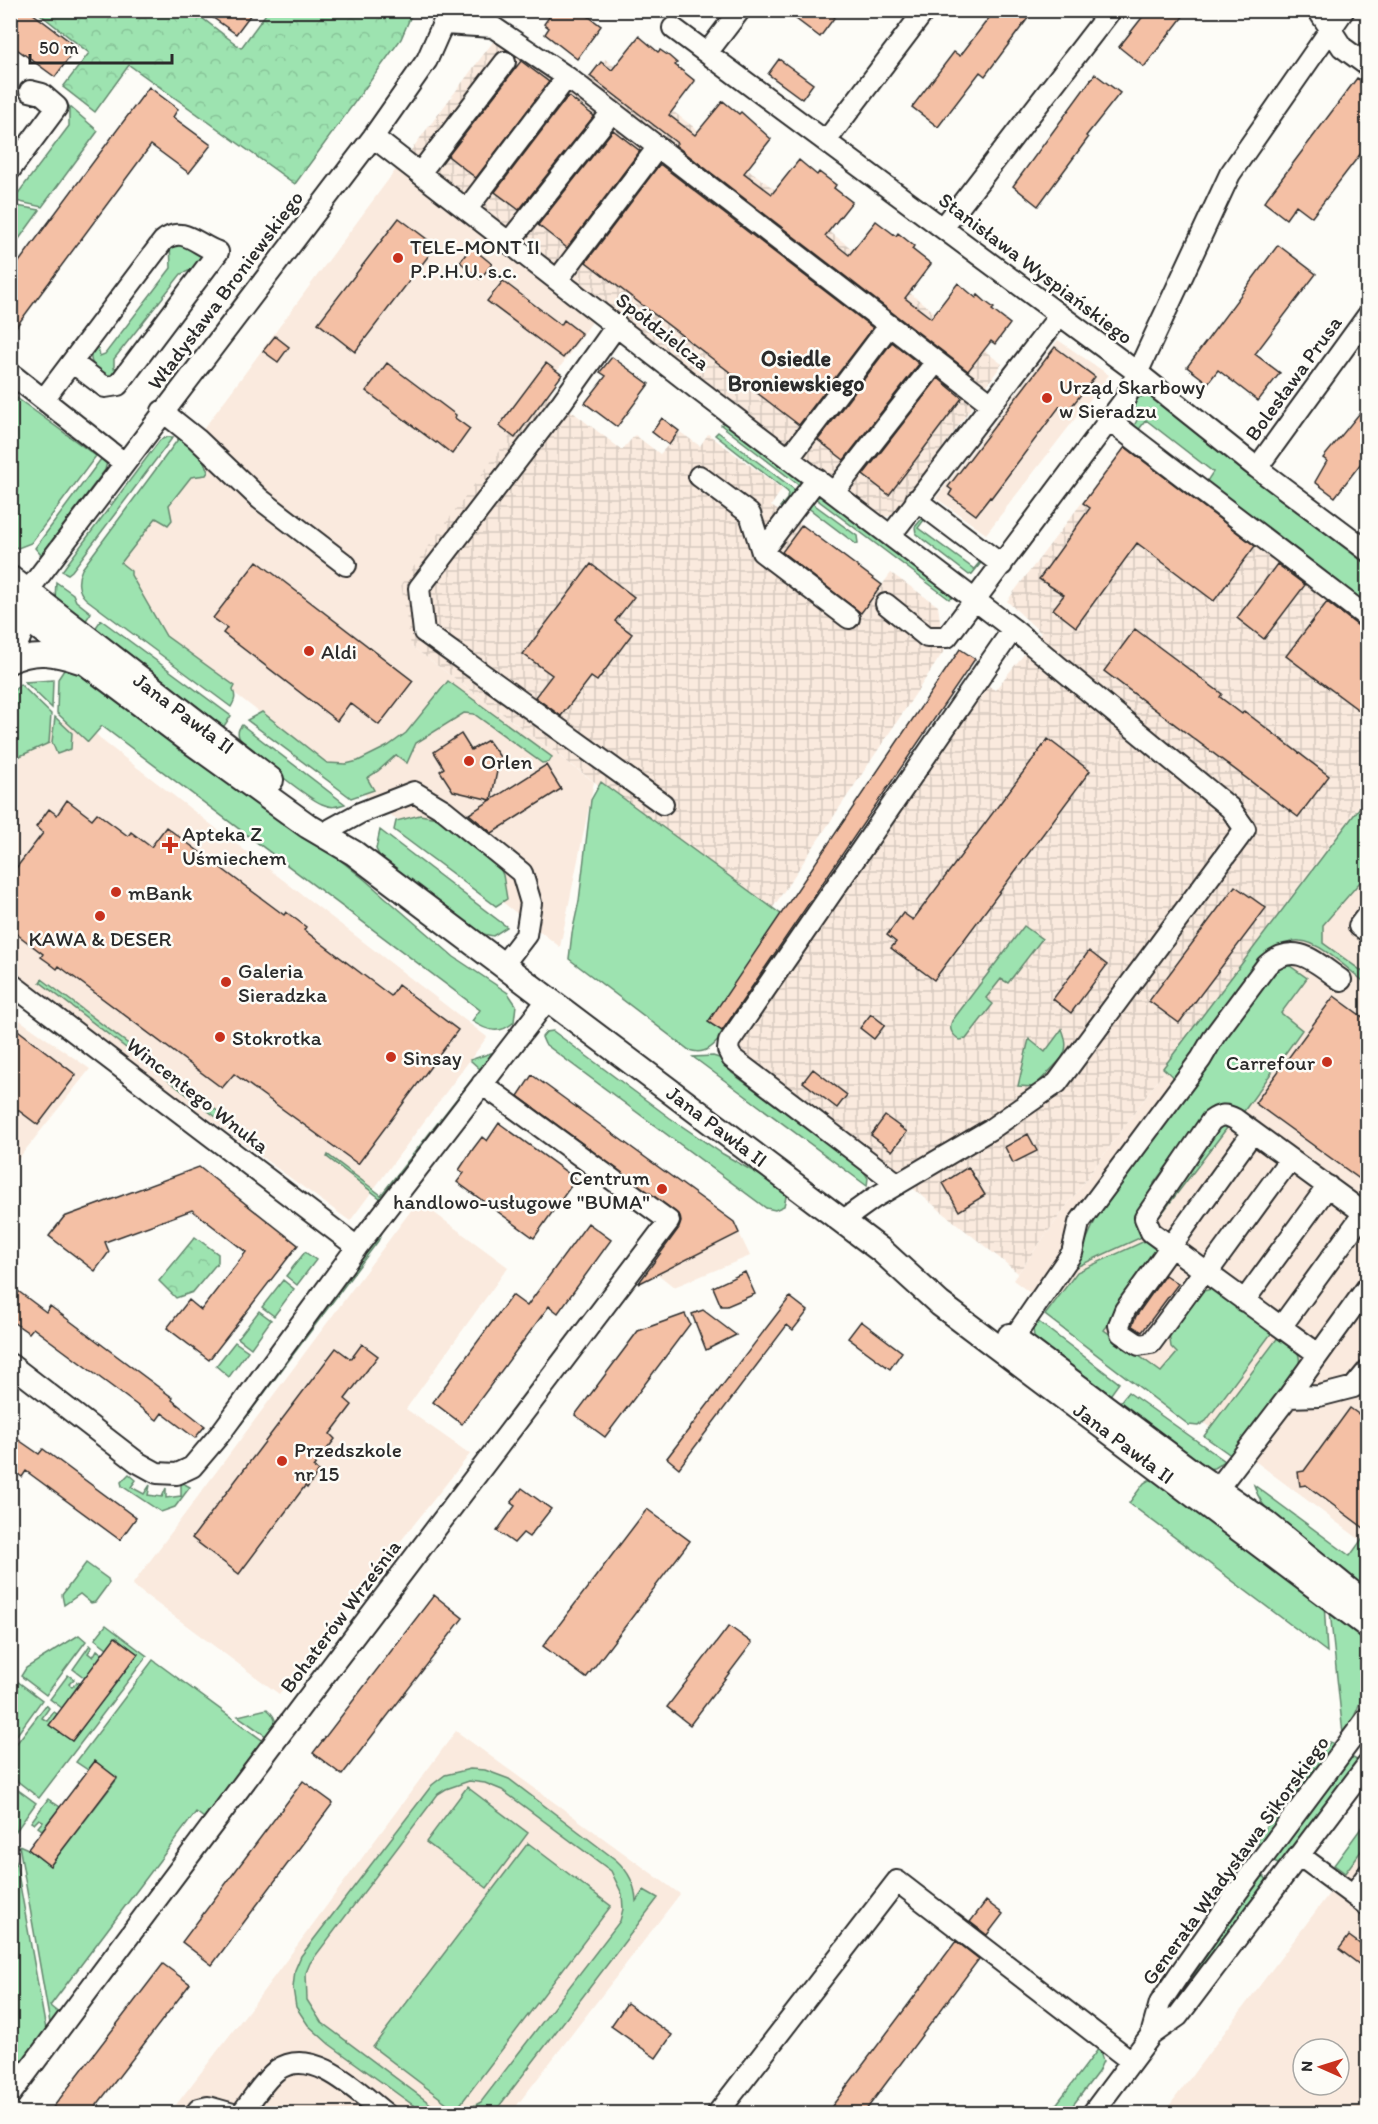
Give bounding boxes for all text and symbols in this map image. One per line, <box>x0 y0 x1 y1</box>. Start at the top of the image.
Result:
scale bar <box>30 27 172 65</box>
text: 50 m <box>39 37 79 59</box>
street label: Władysława Broniewskiego <box>142 185 308 395</box>
street label: Stanisława Wyspiańskiego <box>934 187 1138 349</box>
place label: TELE-MONT II P.P.H.U. s.c. <box>410 234 540 283</box>
marker: TELE-MONT II P.P.H.U. s.c. <box>391 251 405 265</box>
street label: Spółdzielcza <box>611 287 715 375</box>
street label: Bolesława Prusa <box>1239 311 1347 445</box>
district label: Osiedle Broniewskiego <box>728 345 864 397</box>
place label: Urząd Skarbowy w Sieradzu <box>1059 374 1205 423</box>
marker: Urząd Skarbowy w Sieradzu <box>1040 391 1054 405</box>
place label: Aldi <box>321 639 357 664</box>
marker: Aldi <box>302 644 316 658</box>
street label: Jana Pawła II <box>129 667 239 759</box>
place label: Orlen <box>481 749 533 774</box>
marker: Orlen <box>462 754 476 768</box>
place label: Apteka Z Uśmiechem <box>182 821 287 870</box>
marker: Apteka Z Uśmiechem <box>163 838 177 852</box>
place label: mBank <box>128 880 192 905</box>
marker: mBank <box>109 885 123 899</box>
marker: KAWA & DESER <box>93 909 107 923</box>
place label: KAWA & DESER <box>28 926 172 951</box>
place label: Galeria Sieradzka <box>238 958 327 1007</box>
marker: Galeria Sieradzka <box>219 975 233 989</box>
place label: Stokrotka <box>232 1025 322 1050</box>
marker: Stokrotka <box>213 1030 227 1044</box>
street label: Wincentego Wnuka <box>122 1032 274 1158</box>
place label: Sinsay <box>403 1045 462 1070</box>
marker: Sinsay <box>384 1050 398 1064</box>
place label: Carrefour <box>1226 1050 1316 1075</box>
marker: Carrefour <box>1320 1055 1334 1069</box>
street label: Jana Pawła II <box>662 1080 772 1172</box>
place label: Centrum handlowo-usługowe "BUMA" <box>393 1165 650 1214</box>
marker: Centrum handlowo-usługowe "BUMA" <box>655 1182 669 1196</box>
street label: Jana Pawła II <box>1069 1397 1179 1489</box>
place label: Przedszkole nr 15 <box>294 1437 402 1486</box>
marker: Przedszkole nr 15 <box>275 1454 289 1468</box>
street label: Bohaterów Września <box>274 1534 406 1697</box>
street label: Generała Władysława Sikorskiego <box>1136 1730 1334 1990</box>
north arrow <box>1291 2037 1351 2097</box>
text: N <box>1297 2060 1316 2072</box>

